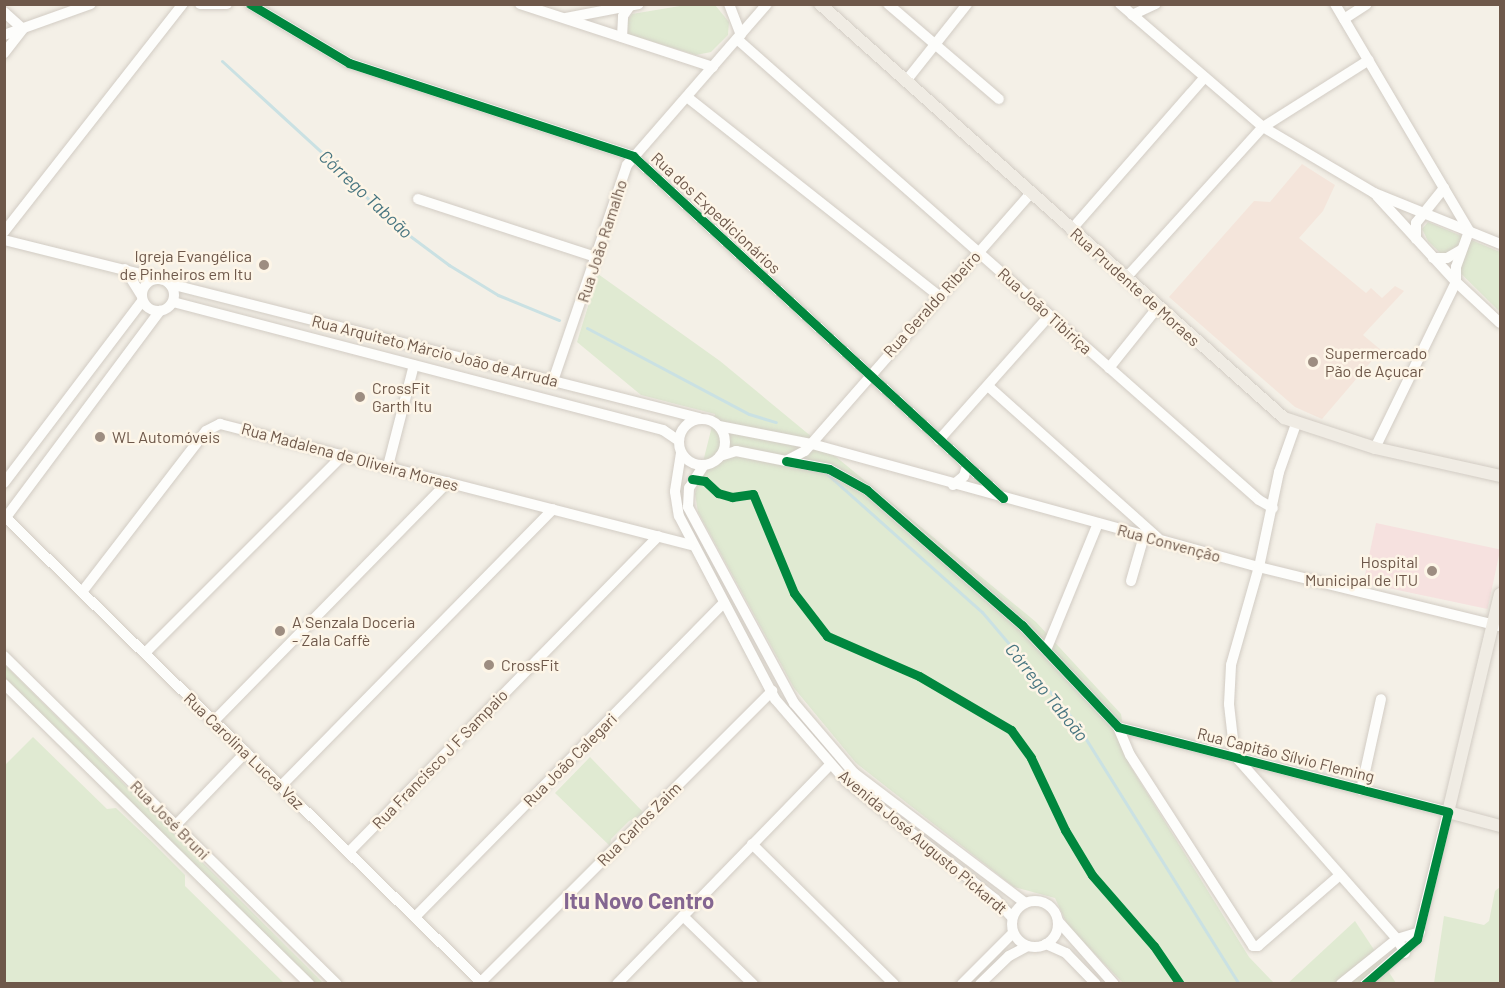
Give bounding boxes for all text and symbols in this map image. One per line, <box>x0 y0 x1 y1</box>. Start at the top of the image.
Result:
water label: Córrego Taboão <box>315 145 417 243</box>
street label: Rua dos Expedicionários <box>647 148 785 278</box>
street label: Rua João Ramalho <box>573 177 631 305</box>
street label: Rua Prudente de Moraes <box>1066 224 1204 350</box>
place label: Igreja Evangélica de Pinheiros em Itu <box>119 246 252 284</box>
street label: Rua Geraldo Ribeiro <box>879 247 985 361</box>
marker: Igreja Evangélica de Pinheiros em Itu <box>257 258 271 272</box>
street label: Rua João Tibiriça <box>994 264 1096 358</box>
street label: Rua Arquiteto Márcio João de Arruda <box>310 311 560 391</box>
place label: Supermercado Pão de Açucar <box>1325 343 1427 381</box>
marker: Supermercado Pão de Açucar <box>1306 355 1320 369</box>
place label: CrossFit Garth Itu <box>372 378 432 416</box>
marker: CrossFit Garth Itu <box>353 390 367 404</box>
street label: Rua Madalena de Oliveira Moraes <box>239 419 461 495</box>
place label: WL Automóveis <box>112 427 220 447</box>
marker: WL Automóveis <box>93 430 107 444</box>
street label: Rua Convenção <box>1115 520 1223 566</box>
place label: Hospital Municipal de ITU <box>1305 552 1418 590</box>
marker: Hospital Municipal de ITU <box>1423 562 1441 580</box>
place label: A Senzala Doceria - Zala Caffè <box>292 612 415 650</box>
marker: A Senzala Doceria - Zala Caffè <box>273 624 287 638</box>
water label: Córrego Taboão <box>1001 639 1093 745</box>
place label: CrossFit <box>501 655 559 675</box>
marker: CrossFit <box>482 658 496 672</box>
street label: Rua Francisco J F Sampaio <box>368 685 512 833</box>
street label: Rua Carolina Lucca Vaz <box>180 689 308 813</box>
street label: Rua João Calegari <box>519 709 621 811</box>
street label: Rua Capitão Sílvio Fleming <box>1195 724 1377 786</box>
street label: Avenida José Augusto Pickardt <box>835 766 1011 918</box>
street label: Rua José Bruni <box>126 776 214 864</box>
street label: Rua Carlos Zaim <box>593 778 685 870</box>
district label: Itu Novo Centro <box>564 888 714 914</box>

